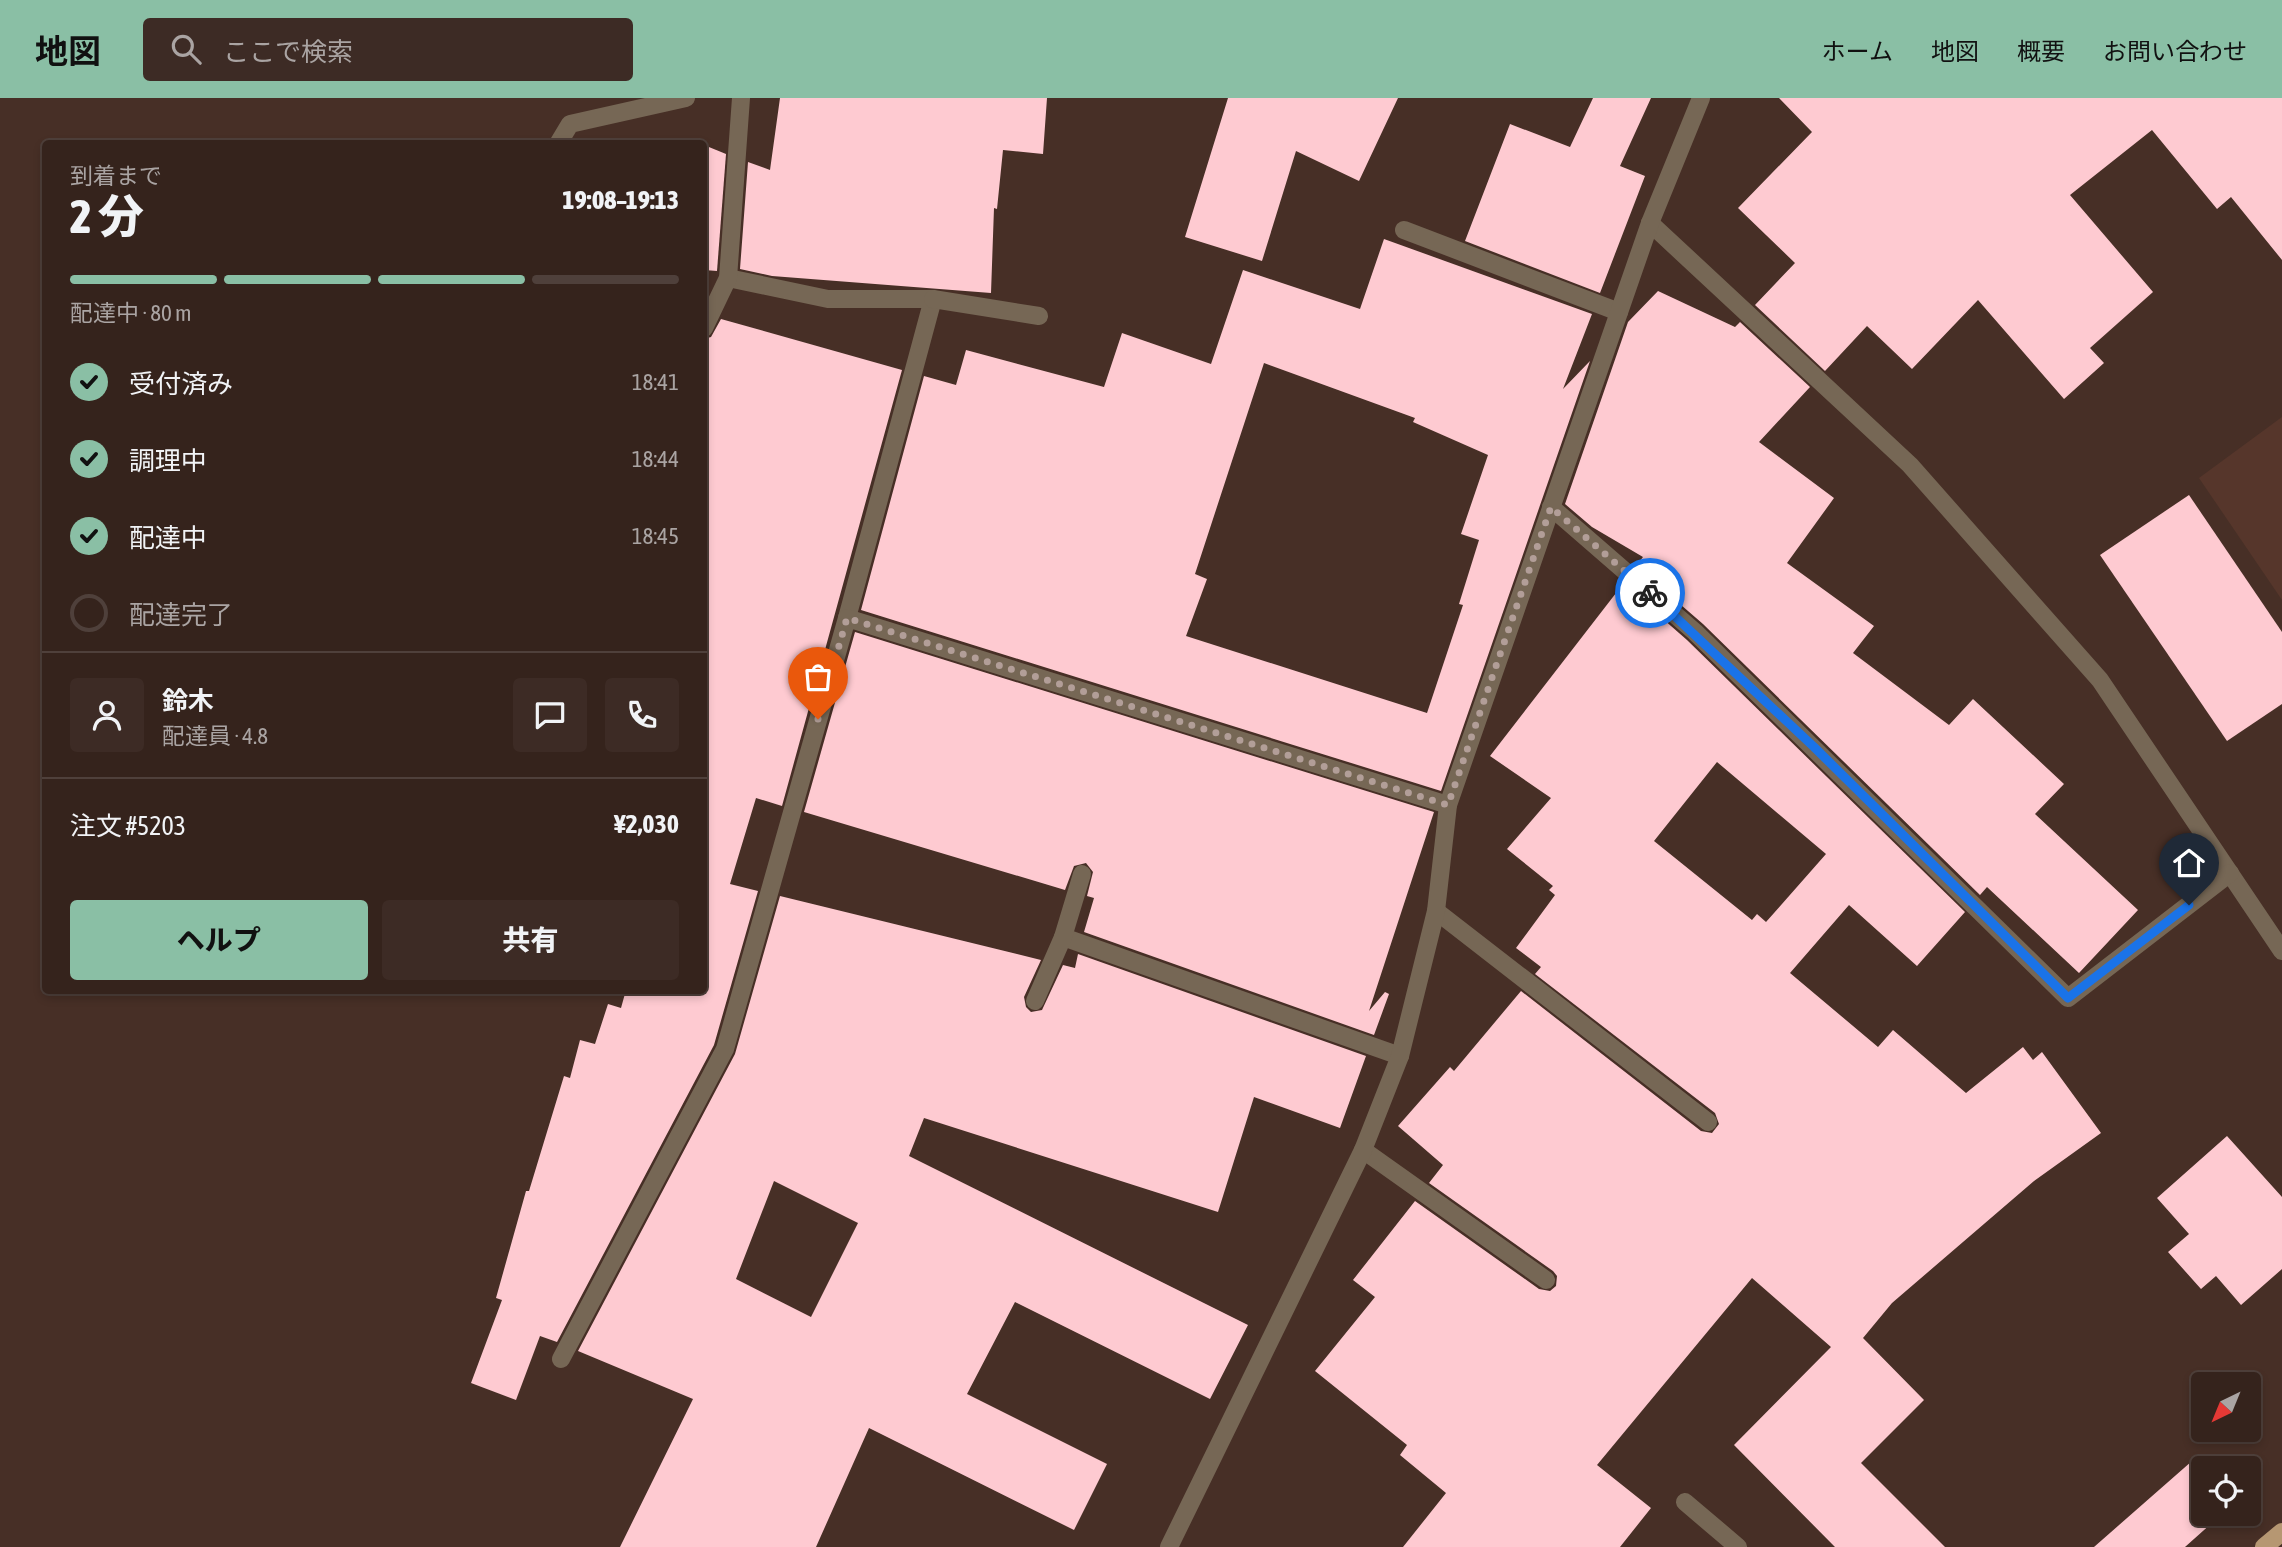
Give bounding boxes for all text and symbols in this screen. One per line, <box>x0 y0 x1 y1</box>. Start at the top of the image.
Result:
search box <box>143 18 633 81</box>
icon: search <box>167 30 205 68</box>
text: 地図 <box>35 32 101 70</box>
text: ここで検索 <box>223 37 353 67</box>
text: ホーム <box>1822 38 1893 65</box>
text: 地図 <box>1931 38 1979 65</box>
text: 概要 <box>2017 38 2065 65</box>
text: お問い合わせ <box>2103 38 2247 65</box>
text: 到着まで <box>70 163 162 189</box>
text: 19:08–19:13 <box>562 185 679 215</box>
text: 2 分 <box>70 190 144 243</box>
text: 配達中 · 80 m <box>70 300 192 326</box>
icon: check <box>70 363 108 401</box>
text: 受付済み <box>129 369 233 399</box>
text: 18:41 <box>632 369 679 395</box>
icon: check <box>70 440 108 478</box>
text: 調理中 <box>129 446 207 476</box>
text: 18:44 <box>632 446 679 472</box>
icon: check <box>70 517 108 555</box>
text: 配達中 <box>129 523 207 553</box>
text: 18:45 <box>632 523 679 549</box>
courier <box>1615 558 1685 628</box>
icon: bike <box>1631 574 1669 612</box>
text: 配達完了 <box>129 600 233 630</box>
pin <box>788 647 848 719</box>
icon: bag <box>799 658 837 696</box>
button: person <box>70 678 144 752</box>
button: chat <box>513 678 587 752</box>
button: phone <box>605 678 679 752</box>
text: 鈴木 <box>162 686 214 716</box>
text: 配達員 · 4.8 <box>162 723 268 749</box>
text: ¥2,030 <box>614 809 679 839</box>
text: 注文 #5203 <box>70 811 186 841</box>
pin <box>2159 833 2219 905</box>
icon: home <box>2170 844 2208 882</box>
button: ヘルプ <box>70 900 368 980</box>
button: 共有 <box>382 900 679 980</box>
north arrow <box>2191 1372 2261 1442</box>
map controls <box>2191 1372 2261 1526</box>
button: locate <box>2191 1456 2261 1526</box>

